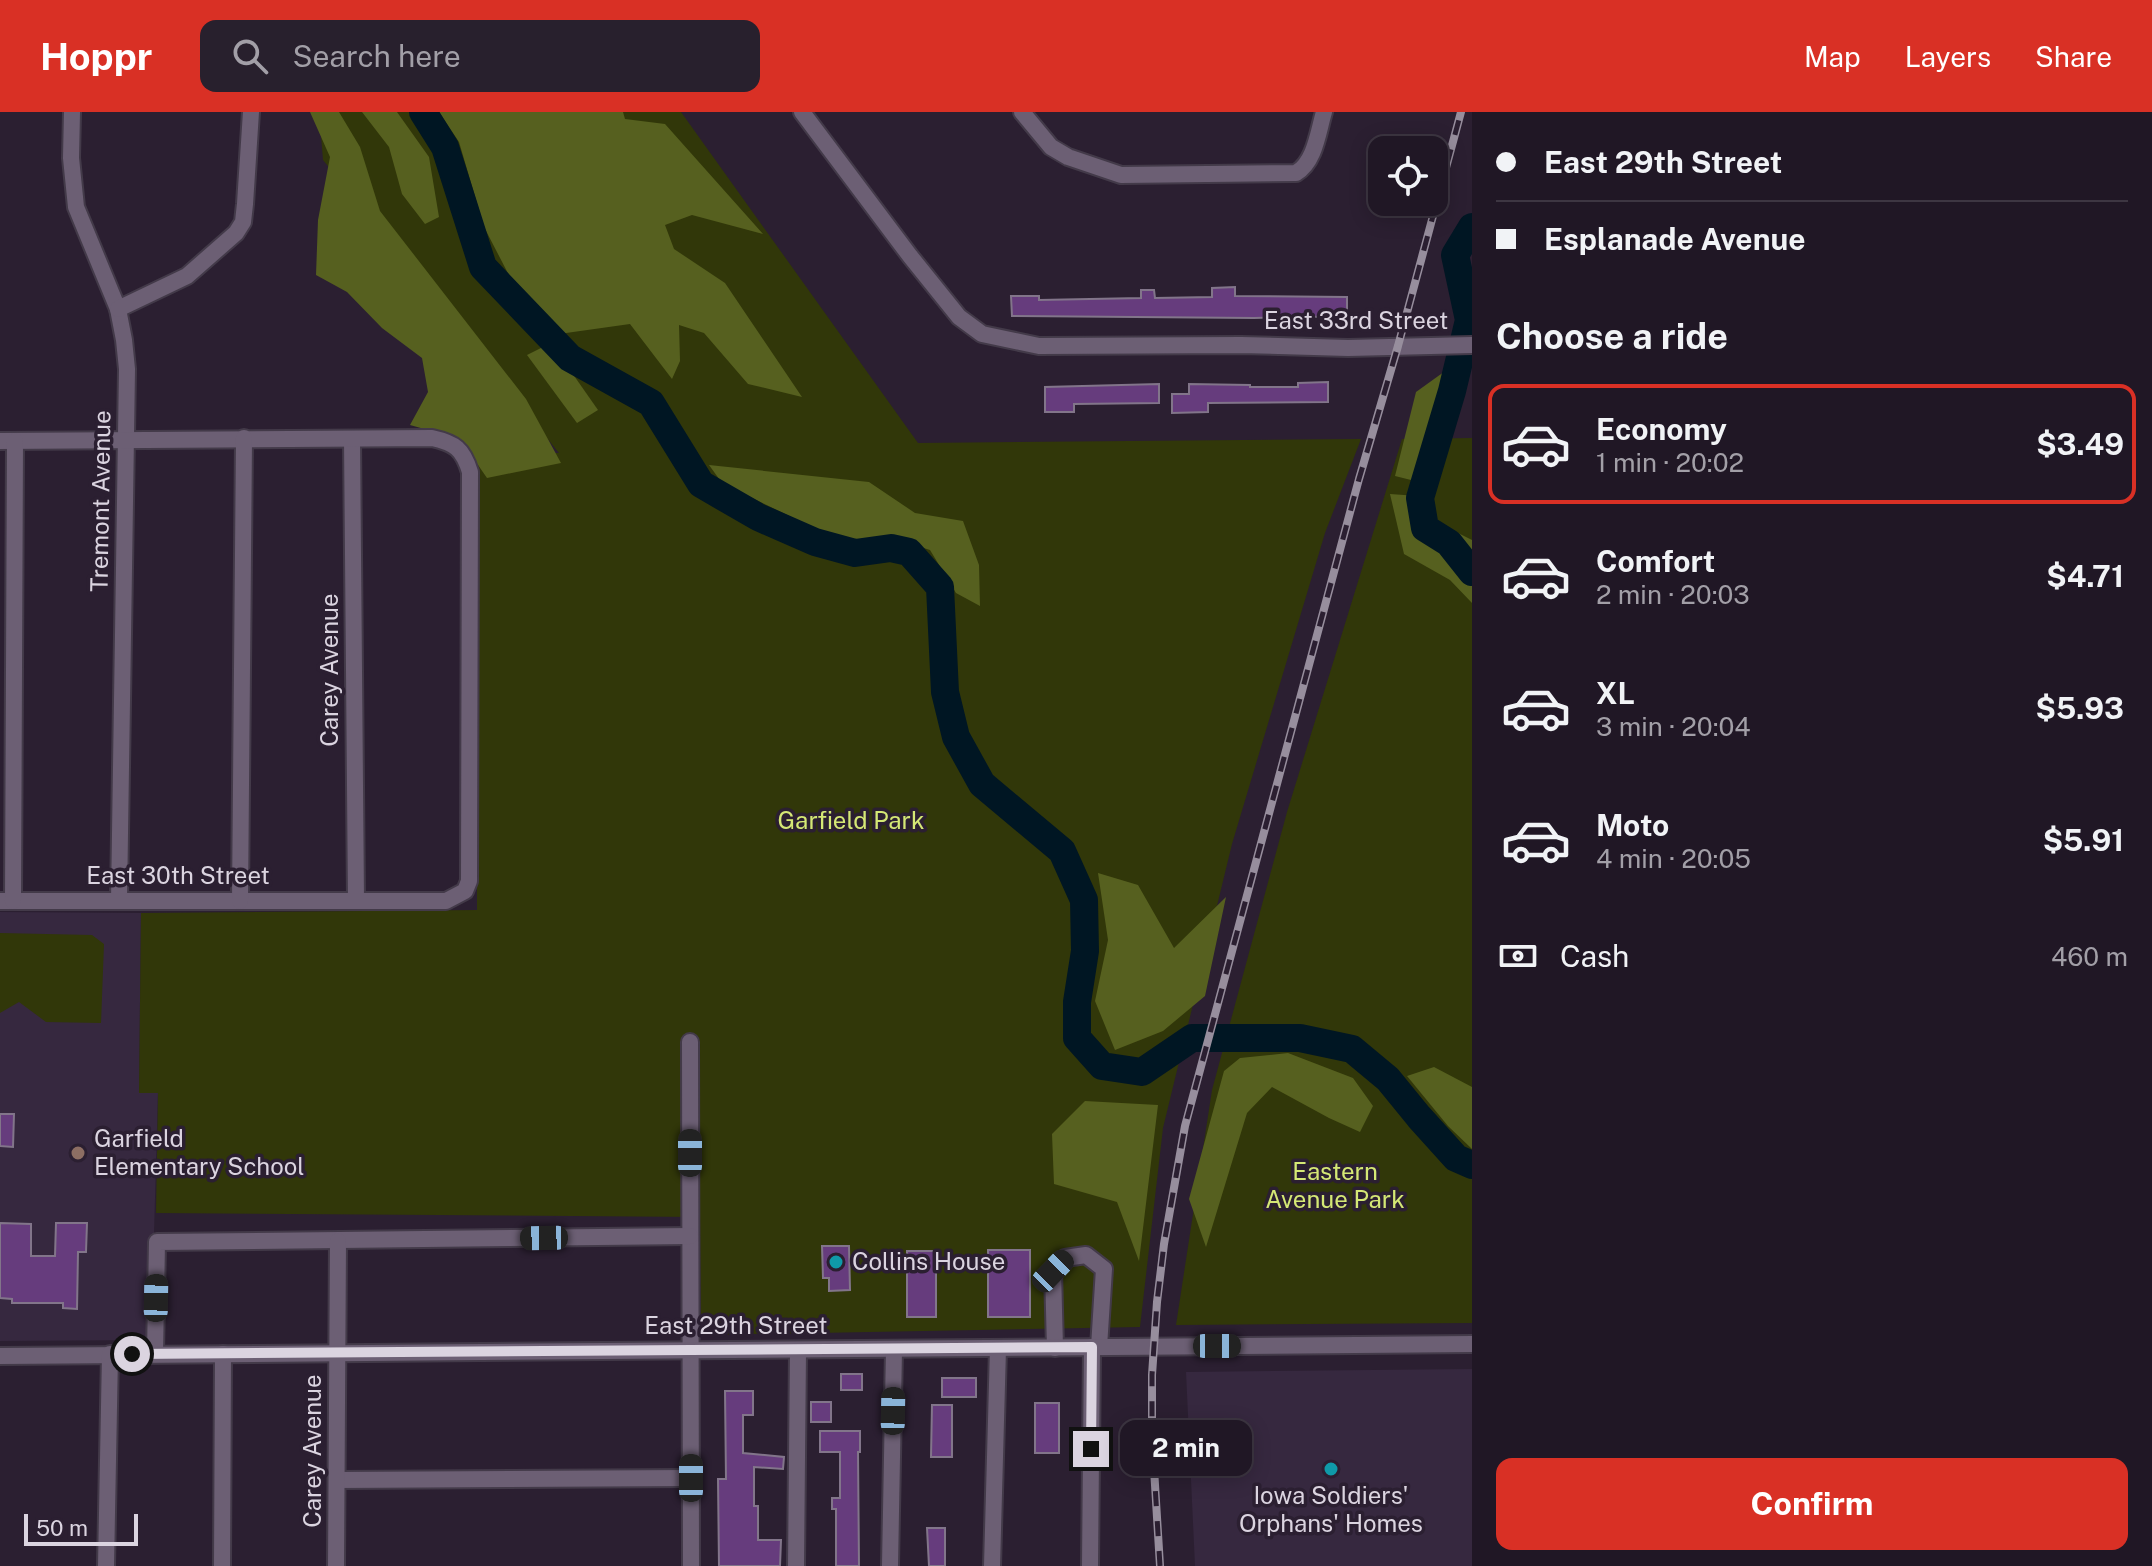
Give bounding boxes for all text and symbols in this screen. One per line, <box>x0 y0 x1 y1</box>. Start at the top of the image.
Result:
search box <box>200 20 760 92</box>
text: Hoppr <box>40 34 152 79</box>
icon: search <box>228 34 272 78</box>
text: Search here <box>292 38 461 74</box>
text: Map <box>1804 40 1861 73</box>
text: Layers <box>1905 40 1991 73</box>
text: Share <box>2035 40 2112 73</box>
map controls <box>1368 136 1448 216</box>
button: locate <box>1368 136 1448 216</box>
text: East 29th Street <box>1544 144 1782 180</box>
text: Esplanade Avenue <box>1544 221 1806 257</box>
street label: East 33rd Street <box>1264 306 1448 334</box>
text: Choose a ride <box>1496 315 1728 357</box>
icon: car <box>1500 408 1572 480</box>
street label: Tremont Avenue <box>84 410 116 592</box>
text: Economy <box>1596 411 1727 447</box>
text: $3.49 <box>2036 426 2124 462</box>
text: 1 min · 20:02 <box>1596 447 1744 478</box>
icon: car <box>1500 540 1572 612</box>
text: Comfort <box>1596 543 1715 579</box>
text: $4.71 <box>2046 558 2124 594</box>
text: 2 min · 20:03 <box>1596 579 1750 610</box>
street label: Carey Avenue <box>315 593 343 747</box>
icon: car <box>1500 672 1572 744</box>
text: XL <box>1596 675 1635 711</box>
text: $5.93 <box>2036 690 2124 726</box>
text: 3 min · 20:04 <box>1596 711 1751 742</box>
icon: car <box>1500 804 1572 876</box>
park label: Garfield Park <box>778 806 924 834</box>
text: Moto <box>1596 807 1669 843</box>
text: $5.91 <box>2043 822 2124 858</box>
text: 4 min · 20:05 <box>1596 843 1751 874</box>
street label: East 30th Street <box>86 861 270 889</box>
icon: cash <box>1496 934 1540 978</box>
text: Cash <box>1560 938 1629 974</box>
text: 460 m <box>2051 941 2128 972</box>
place label: Garfield Elementary School <box>94 1124 305 1180</box>
car <box>678 1129 702 1177</box>
marker: Garfield Elementary School <box>69 1144 87 1162</box>
park label: Eastern Avenue Park <box>1265 1157 1405 1213</box>
car <box>520 1226 568 1250</box>
car <box>1028 1245 1078 1297</box>
place label: Collins House <box>852 1247 1005 1275</box>
marker: Collins House <box>827 1253 845 1271</box>
car <box>144 1274 168 1322</box>
street label: East 29th Street <box>644 1311 828 1339</box>
car <box>1193 1334 1241 1358</box>
route start <box>114 1336 150 1372</box>
street label: Carey Avenue <box>298 1374 326 1528</box>
car <box>881 1387 905 1435</box>
callout: 2 min <box>1119 1421 1251 1477</box>
route end <box>1073 1431 1109 1467</box>
text: 2 min <box>1152 1432 1220 1463</box>
car <box>679 1454 703 1502</box>
button: Confirm <box>1496 1458 2128 1550</box>
marker: Iowa Soldiers' Orphans' Homes <box>1322 1460 1340 1478</box>
place label: Iowa Soldiers' Orphans' Homes <box>1239 1481 1423 1537</box>
scale bar <box>24 1510 138 1546</box>
text: 50 m <box>36 1515 88 1541</box>

